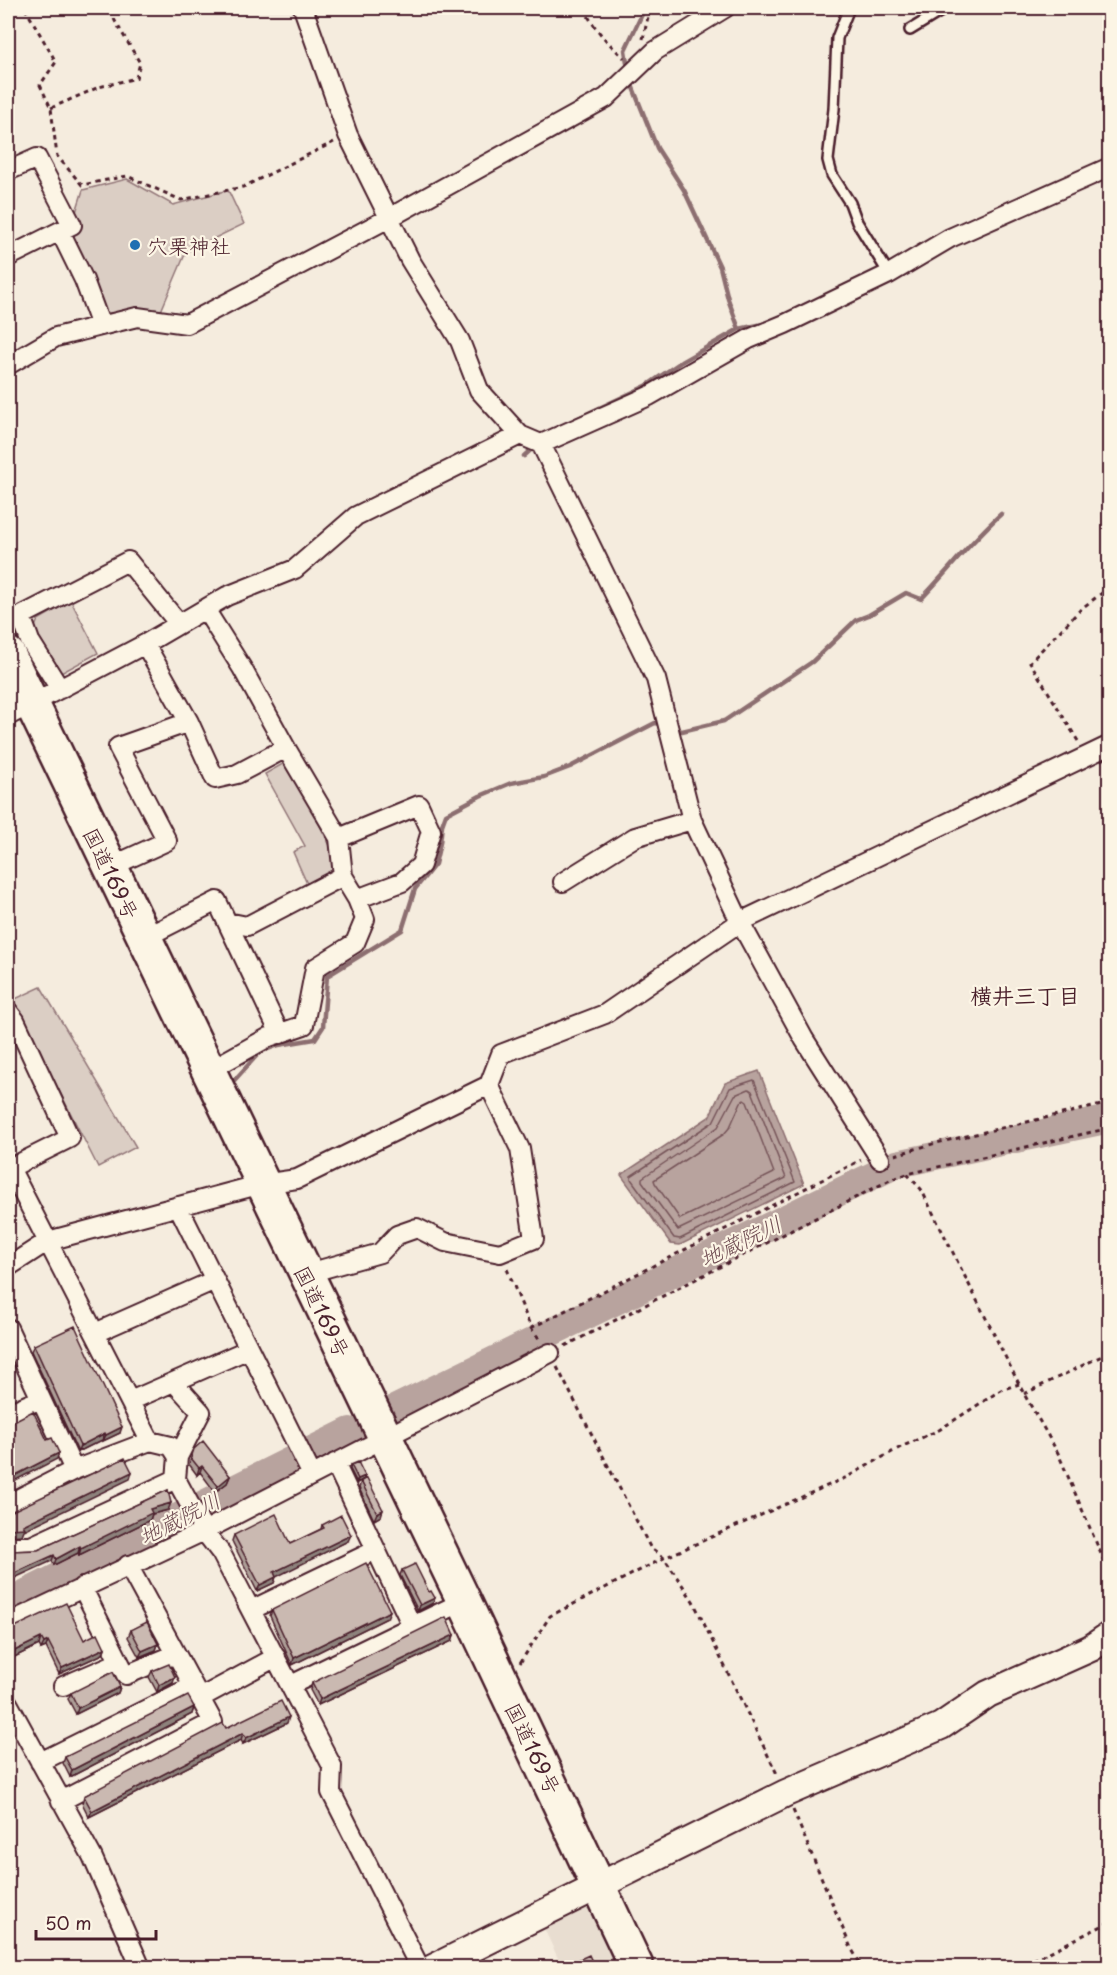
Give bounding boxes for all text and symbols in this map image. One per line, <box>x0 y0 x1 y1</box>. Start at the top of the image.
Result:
place label: 穴栗神社 <box>147 229 231 261</box>
marker: 穴栗神社 <box>128 238 142 252</box>
street label: 国道169号 <box>76 822 148 924</box>
district label: 横井三丁目 <box>970 978 1080 1011</box>
water label: 地蔵院川 <box>693 1206 787 1274</box>
street label: 国道169号 <box>287 1260 359 1362</box>
water label: 地蔵院川 <box>132 1482 226 1552</box>
street label: 国道169号 <box>498 1697 570 1799</box>
scale bar <box>36 1903 156 1941</box>
text: 50 m <box>45 1909 92 1936</box>

